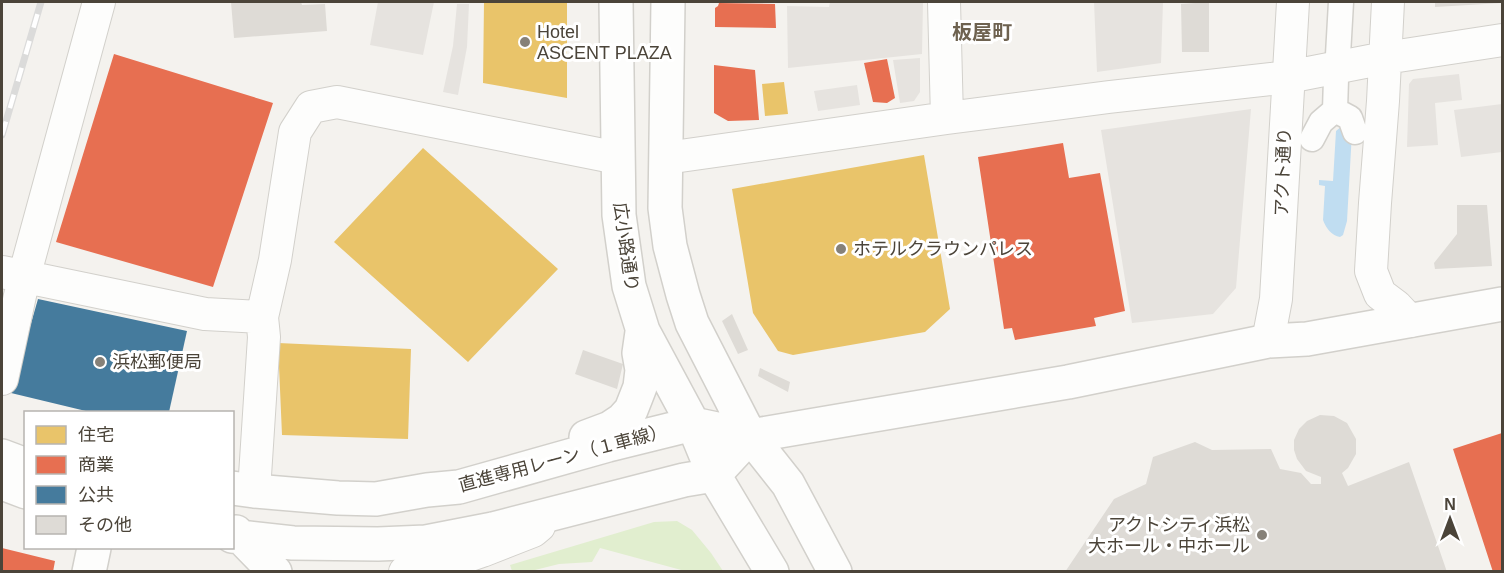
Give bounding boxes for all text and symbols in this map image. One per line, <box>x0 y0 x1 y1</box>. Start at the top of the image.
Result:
district label: 板屋町 <box>952 21 1012 43</box>
place label: Hotel ASCENT PLAZA <box>537 22 672 63</box>
marker: Hotel ASCENT PLAZA <box>518 35 532 49</box>
street label: アクト通り <box>1271 127 1295 217</box>
street label: 広小路通り <box>610 201 642 293</box>
place label: ホテルクラウンパレス <box>853 239 1033 259</box>
marker: ホテルクラウンパレス <box>834 242 848 256</box>
place label: 浜松郵便局 <box>112 352 202 372</box>
marker: 浜松郵便局 <box>93 355 107 369</box>
legend <box>24 411 234 549</box>
street label: 直進専用レーン（１車線） <box>457 421 669 495</box>
text: 住宅 <box>78 425 114 445</box>
text: 商業 <box>78 455 114 475</box>
text: 公共 <box>78 485 114 505</box>
north arrow <box>1420 489 1480 549</box>
text: N <box>1444 496 1456 513</box>
text: その他 <box>78 515 132 535</box>
place label: アクトシティ浜松 大ホール・中ホール <box>1088 515 1250 556</box>
marker: アクトシティ浜松 大ホール・中ホール <box>1255 528 1269 542</box>

